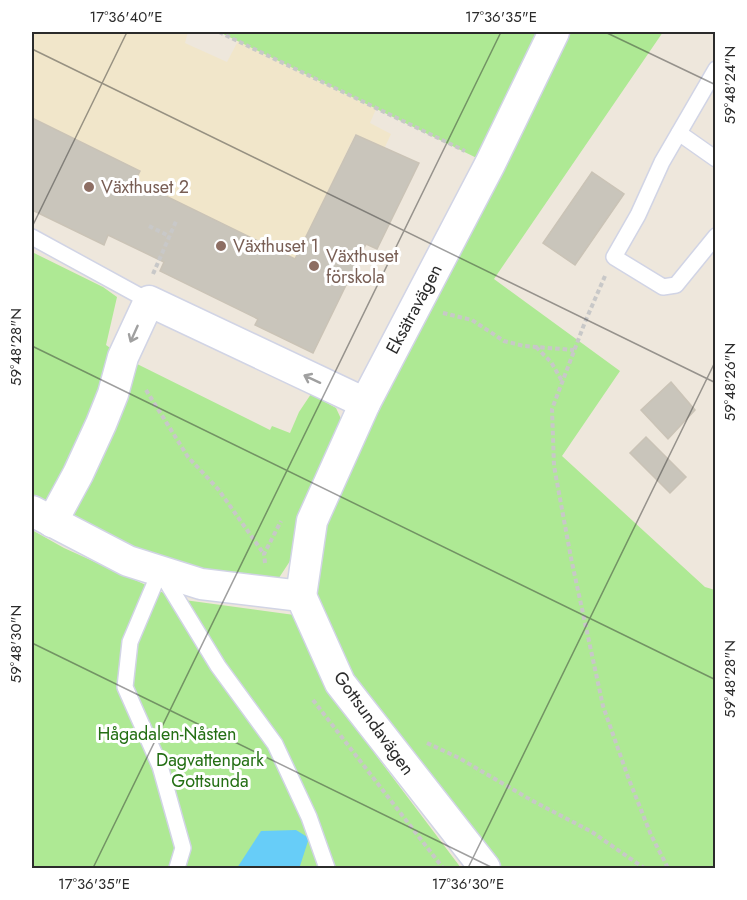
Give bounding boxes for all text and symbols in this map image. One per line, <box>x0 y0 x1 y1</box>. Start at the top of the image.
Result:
text: 17°36'40"E <box>90 6 162 28</box>
text: 17°36'35"E <box>465 6 537 28</box>
text: 59°48'24"N <box>719 46 741 124</box>
place label: Växthuset 2 <box>101 174 189 200</box>
marker: Växthuset 2 <box>82 180 96 194</box>
place label: Växthuset 1 <box>233 233 319 259</box>
marker: Växthuset 1 <box>214 239 228 253</box>
place label: Växthuset förskola <box>326 243 399 290</box>
marker: Växthuset förskola <box>307 259 321 273</box>
street label: Eksätravägen <box>379 259 449 359</box>
text: 59°48'28"N <box>5 308 27 386</box>
one-way arrow <box>128 324 139 343</box>
text: 59°48'26"N <box>719 343 741 421</box>
one-way arrow <box>303 372 321 384</box>
text: 59°48'30"N <box>5 605 27 683</box>
text: 59°48'28"N <box>719 640 741 718</box>
street label: Gottsundavägen <box>327 666 421 780</box>
park label: Hågadalen-Nåsten <box>97 721 237 747</box>
park label: Dagvattenpark Gottsunda <box>156 747 264 794</box>
text: 17°36'35"E <box>58 873 130 895</box>
text: 17°36'30"E <box>432 873 504 895</box>

